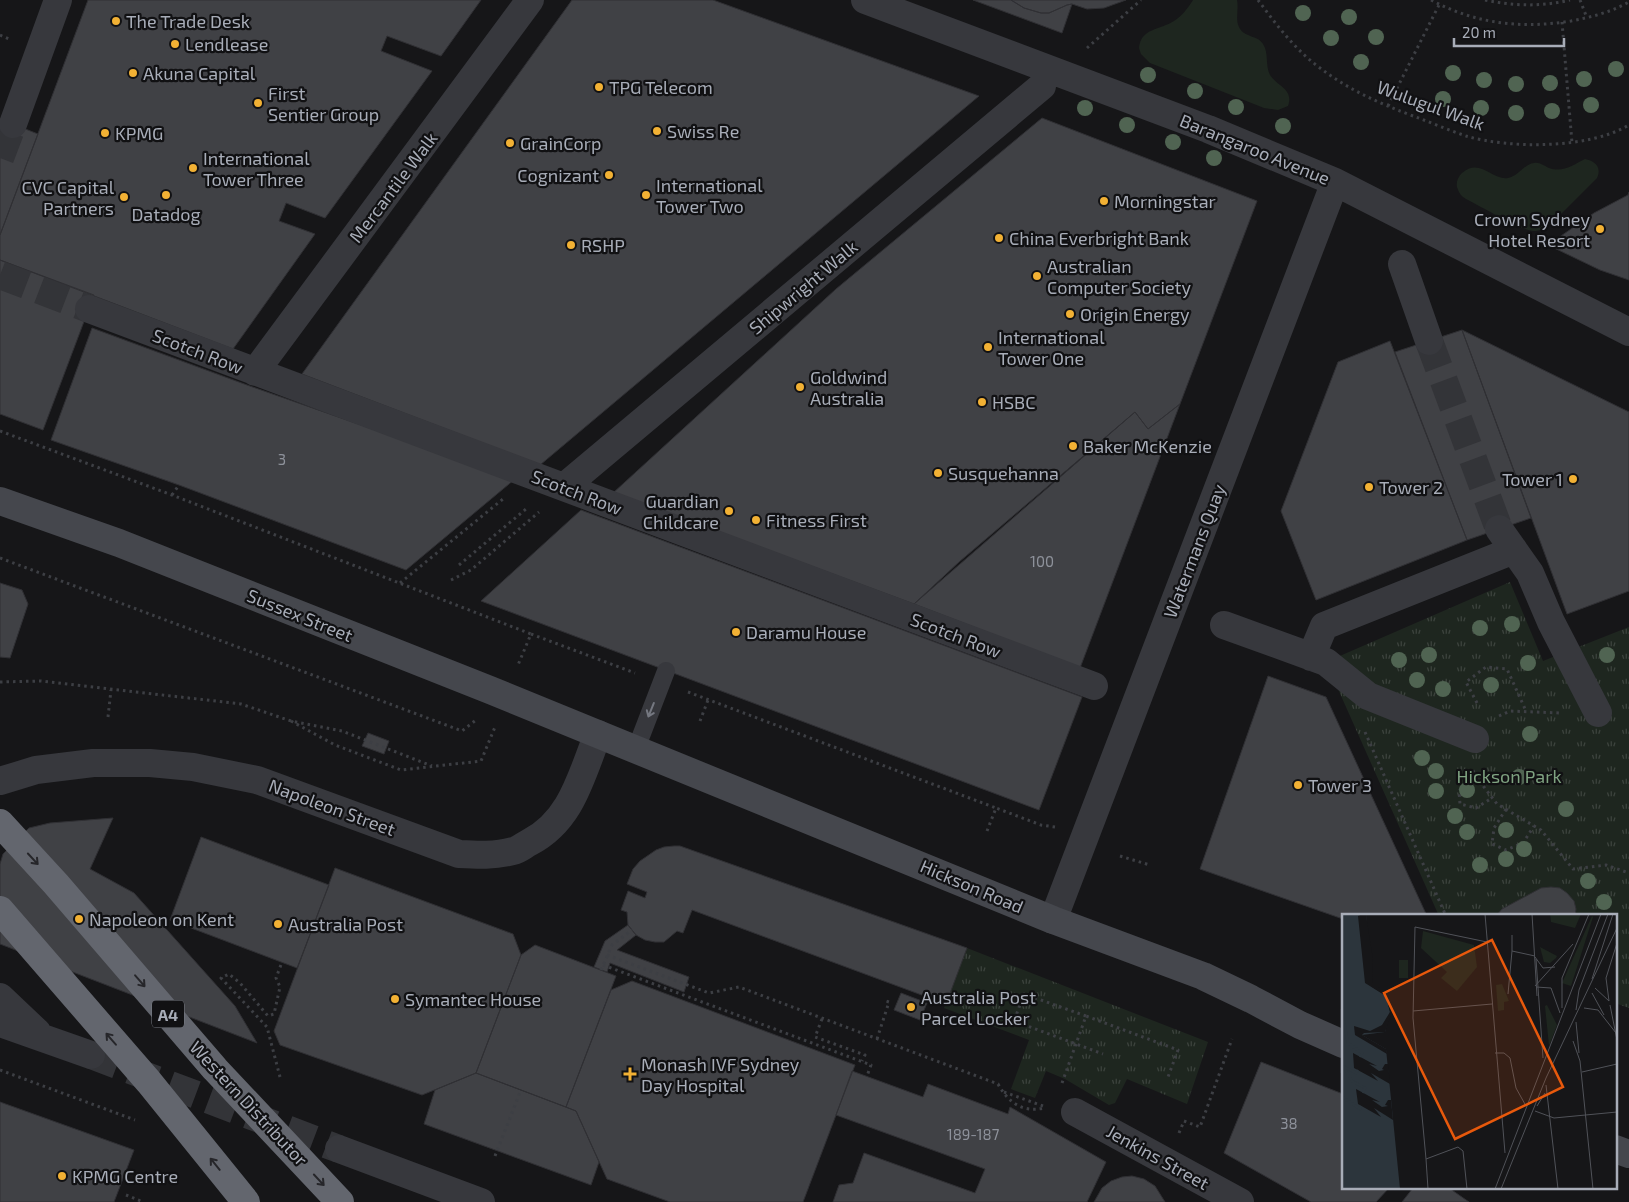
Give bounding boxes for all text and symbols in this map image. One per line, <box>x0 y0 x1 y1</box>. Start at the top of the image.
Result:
place label: The Trade Desk <box>126 10 250 32</box>
marker: The Trade Desk <box>110 15 122 27</box>
scale bar <box>1454 15 1564 47</box>
text: 20 m <box>1462 23 1496 41</box>
place label: Lendlease <box>185 33 268 55</box>
marker: Lendlease <box>169 38 181 50</box>
place label: Akuna Capital <box>143 62 256 84</box>
marker: Akuna Capital <box>127 67 139 79</box>
street label: Wulugul Walk <box>1374 75 1488 135</box>
place label: TPG Telecom <box>609 76 713 98</box>
marker: TPG Telecom <box>593 81 605 93</box>
place label: First Sentier Group <box>268 82 379 125</box>
marker: First Sentier Group <box>252 97 264 109</box>
street label: Barangaroo Avenue <box>1177 109 1333 189</box>
place label: Swiss Re <box>667 120 739 142</box>
place label: KPMG <box>115 122 163 144</box>
marker: Swiss Re <box>651 125 663 137</box>
marker: KPMG <box>99 127 111 139</box>
street label: Mercantile Walk <box>344 127 442 247</box>
place label: GrainCorp <box>520 132 601 154</box>
marker: GrainCorp <box>504 137 516 149</box>
place label: International Tower Three <box>203 147 310 190</box>
marker: International Tower Three <box>187 162 199 174</box>
place label: Cognizant <box>517 164 599 186</box>
marker: Cognizant <box>603 169 615 181</box>
place label: International Tower Two <box>656 174 763 217</box>
place label: CVC Capital Partners <box>21 176 115 219</box>
marker: Datadog <box>160 189 172 201</box>
marker: International Tower Two <box>640 189 652 201</box>
place label: Morningstar <box>1114 190 1216 212</box>
marker: CVC Capital Partners <box>118 191 130 203</box>
marker: Morningstar <box>1098 195 1110 207</box>
place label: Datadog <box>131 203 201 225</box>
place label: Crown Sydney Hotel Resort <box>1474 208 1590 251</box>
marker: Crown Sydney Hotel Resort <box>1594 223 1606 235</box>
place label: China Everbright Bank <box>1009 227 1189 249</box>
marker: China Everbright Bank <box>993 232 1005 244</box>
place label: RSHP <box>581 234 625 256</box>
street label: Shipwright Walk <box>744 235 862 339</box>
marker: RSHP <box>565 239 577 251</box>
place label: Australian Computer Society <box>1047 255 1191 298</box>
marker: Australian Computer Society <box>1031 270 1043 282</box>
place label: Origin Energy <box>1080 303 1190 325</box>
marker: Origin Energy <box>1064 308 1076 320</box>
street label: Scotch Row <box>150 324 246 378</box>
place label: International Tower One <box>998 326 1105 369</box>
marker: International Tower One <box>982 341 994 353</box>
place label: Goldwind Australia <box>810 366 887 409</box>
marker: Goldwind Australia <box>794 381 806 393</box>
place label: HSBC <box>992 391 1036 413</box>
marker: HSBC <box>976 396 988 408</box>
place label: Baker McKenzie <box>1083 435 1212 457</box>
marker: Baker McKenzie <box>1067 440 1079 452</box>
house number: 3 <box>278 450 286 468</box>
place label: Susquehanna <box>948 462 1059 484</box>
street label: Scotch Row <box>529 465 625 519</box>
marker: Susquehanna <box>932 467 944 479</box>
place label: Tower 1 <box>1502 468 1563 490</box>
marker: Tower 1 <box>1567 473 1579 485</box>
place label: Tower 2 <box>1379 476 1443 498</box>
street label: Watermans Quay <box>1158 481 1230 621</box>
marker: Tower 2 <box>1363 481 1375 493</box>
place label: Guardian Childcare <box>643 490 719 533</box>
marker: Guardian Childcare <box>723 505 735 517</box>
place label: Fitness First <box>766 509 867 531</box>
marker: Fitness First <box>750 514 762 526</box>
house number: 100 <box>1030 552 1054 570</box>
street label: Sussex Street <box>244 584 356 646</box>
street label: Scotch Row <box>908 608 1004 662</box>
place label: Daramu House <box>746 621 866 643</box>
marker: Daramu House <box>730 626 742 638</box>
one-way arrow <box>646 702 655 717</box>
park label: Hickson Park <box>1456 765 1562 787</box>
street label: Napoleon Street <box>266 774 398 840</box>
place label: Tower 3 <box>1308 774 1372 796</box>
marker: Tower 3 <box>1292 779 1304 791</box>
one-way arrow <box>27 852 39 865</box>
street label: Hickson Road <box>917 854 1027 918</box>
place label: Napoleon on Kent <box>89 908 234 930</box>
marker: Napoleon on Kent <box>73 913 85 925</box>
place label: Australia Post <box>288 913 403 935</box>
inset map <box>1342 914 1616 1190</box>
marker: Australia Post <box>272 918 284 930</box>
one-way arrow <box>134 975 146 988</box>
place label: Australia Post Parcel Locker <box>921 986 1036 1029</box>
place label: Symantec House <box>405 988 541 1010</box>
marker: Symantec House <box>389 993 401 1005</box>
road number: A4 <box>152 1001 184 1028</box>
marker: Australia Post Parcel Locker <box>905 1001 917 1013</box>
one-way arrow <box>106 1033 117 1046</box>
street label: Western Distributor <box>185 1036 313 1170</box>
place label: Monash IVF Sydney Day Hospital <box>641 1053 800 1096</box>
marker: Monash IVF Sydney Day Hospital <box>623 1067 637 1081</box>
house number: 38 <box>1280 1114 1298 1132</box>
street label: Jenkins Street <box>1103 1120 1213 1194</box>
house number: 189-187 <box>947 1125 1000 1143</box>
one-way arrow <box>210 1158 221 1171</box>
place label: KPMG Centre <box>72 1165 178 1187</box>
marker: KPMG Centre <box>56 1170 68 1182</box>
one-way arrow <box>313 1174 325 1186</box>

